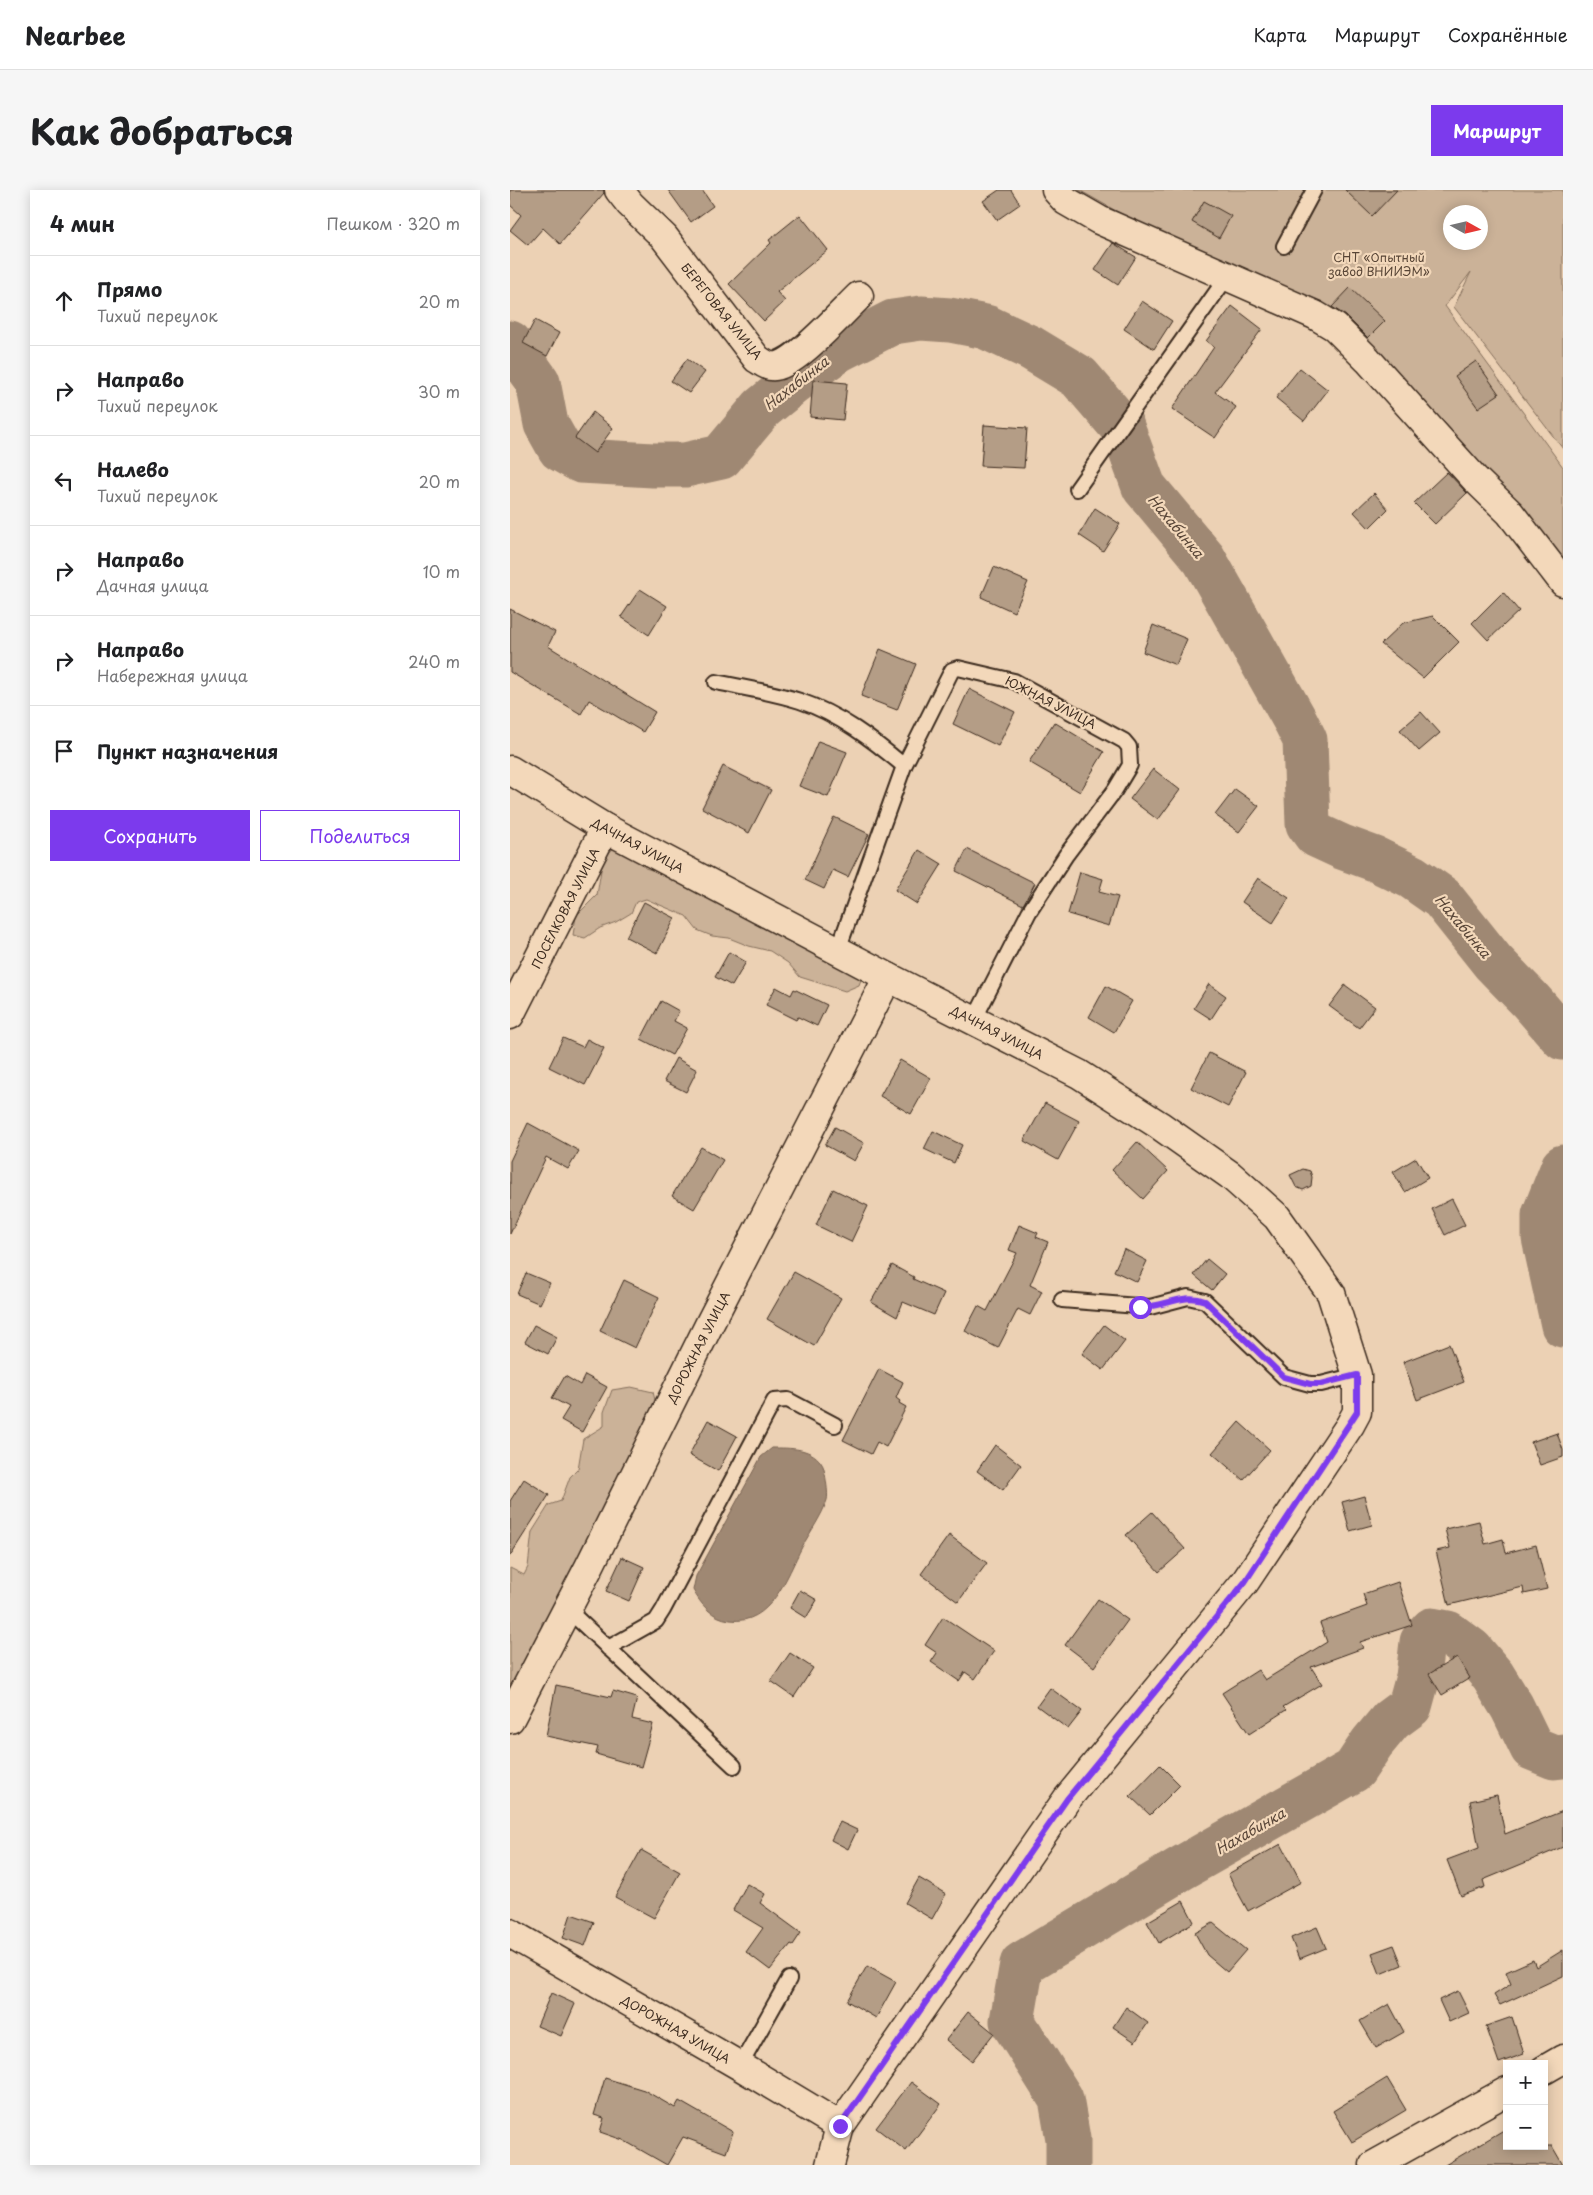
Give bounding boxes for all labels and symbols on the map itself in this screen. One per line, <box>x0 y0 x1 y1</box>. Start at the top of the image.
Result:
north arrow <box>1443 205 1488 250</box>
park label: СНТ «Опытный завод ВНИИЭМ» <box>1327 248 1430 280</box>
street label: БЕРЕГОВАЯ УЛИЦА <box>677 259 767 363</box>
water label: Нахабинка <box>759 350 834 415</box>
water label: Нахабинка <box>1143 490 1210 563</box>
street label: ЮЖНАЯ УЛИЦА <box>1002 671 1100 733</box>
street label: ДАЧНАЯ УЛИЦА <box>588 813 687 877</box>
street label: ПОСЕЛКОВАЯ УЛИЦА <box>527 844 603 972</box>
water label: Нахабинка <box>1430 890 1497 963</box>
street label: ДАЧНАЯ УЛИЦА <box>947 1000 1047 1063</box>
street label: ДОРОЖНАЯ УЛИЦА <box>662 1288 734 1407</box>
route start <box>1129 1296 1152 1319</box>
water label: Нахабинка <box>1211 1802 1290 1859</box>
street label: ДОРОЖНАЯ УЛИЦА <box>617 1990 734 2068</box>
route end <box>829 2115 852 2138</box>

